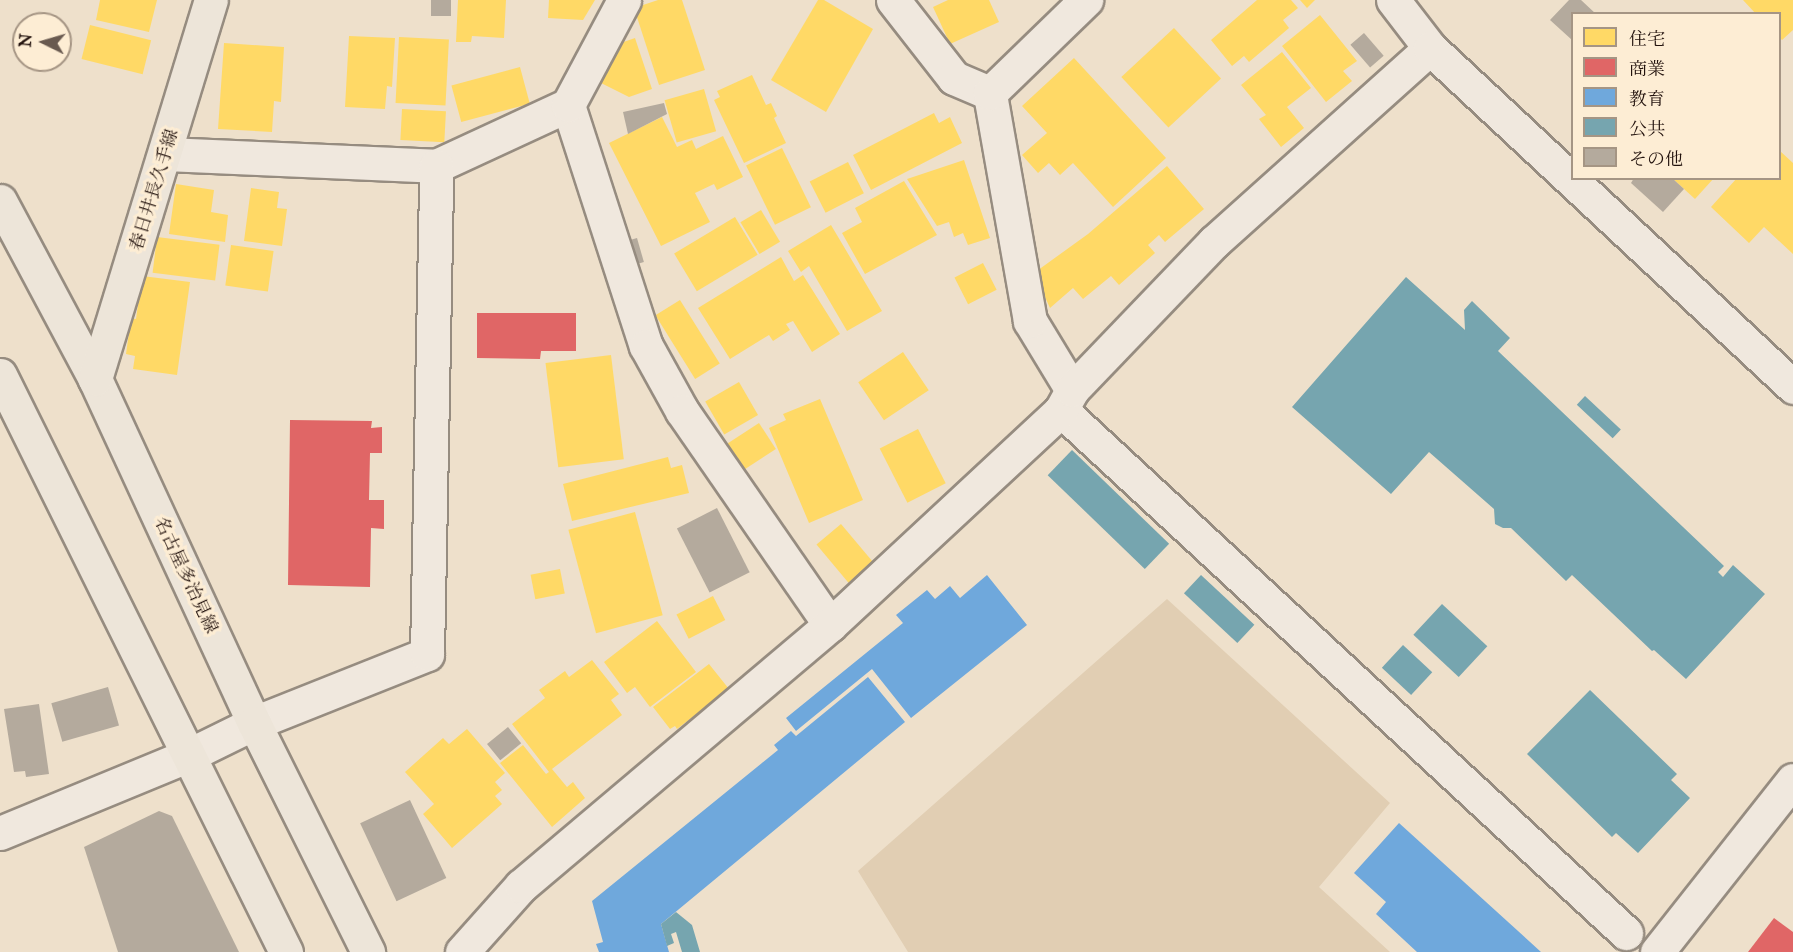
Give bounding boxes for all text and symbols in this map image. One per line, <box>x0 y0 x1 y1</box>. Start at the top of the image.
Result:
north arrow <box>12 12 72 72</box>
legend <box>1571 12 1781 180</box>
text: 住宅 <box>1629 28 1665 50</box>
text: N <box>16 33 36 48</box>
text: 商業 <box>1629 58 1665 80</box>
text: 教育 <box>1629 88 1665 110</box>
text: 公共 <box>1629 118 1665 140</box>
street label: 春日井長久手線 <box>125 127 183 253</box>
text: その他 <box>1629 148 1683 170</box>
street label: 名古屋多治見線 <box>150 513 222 637</box>

